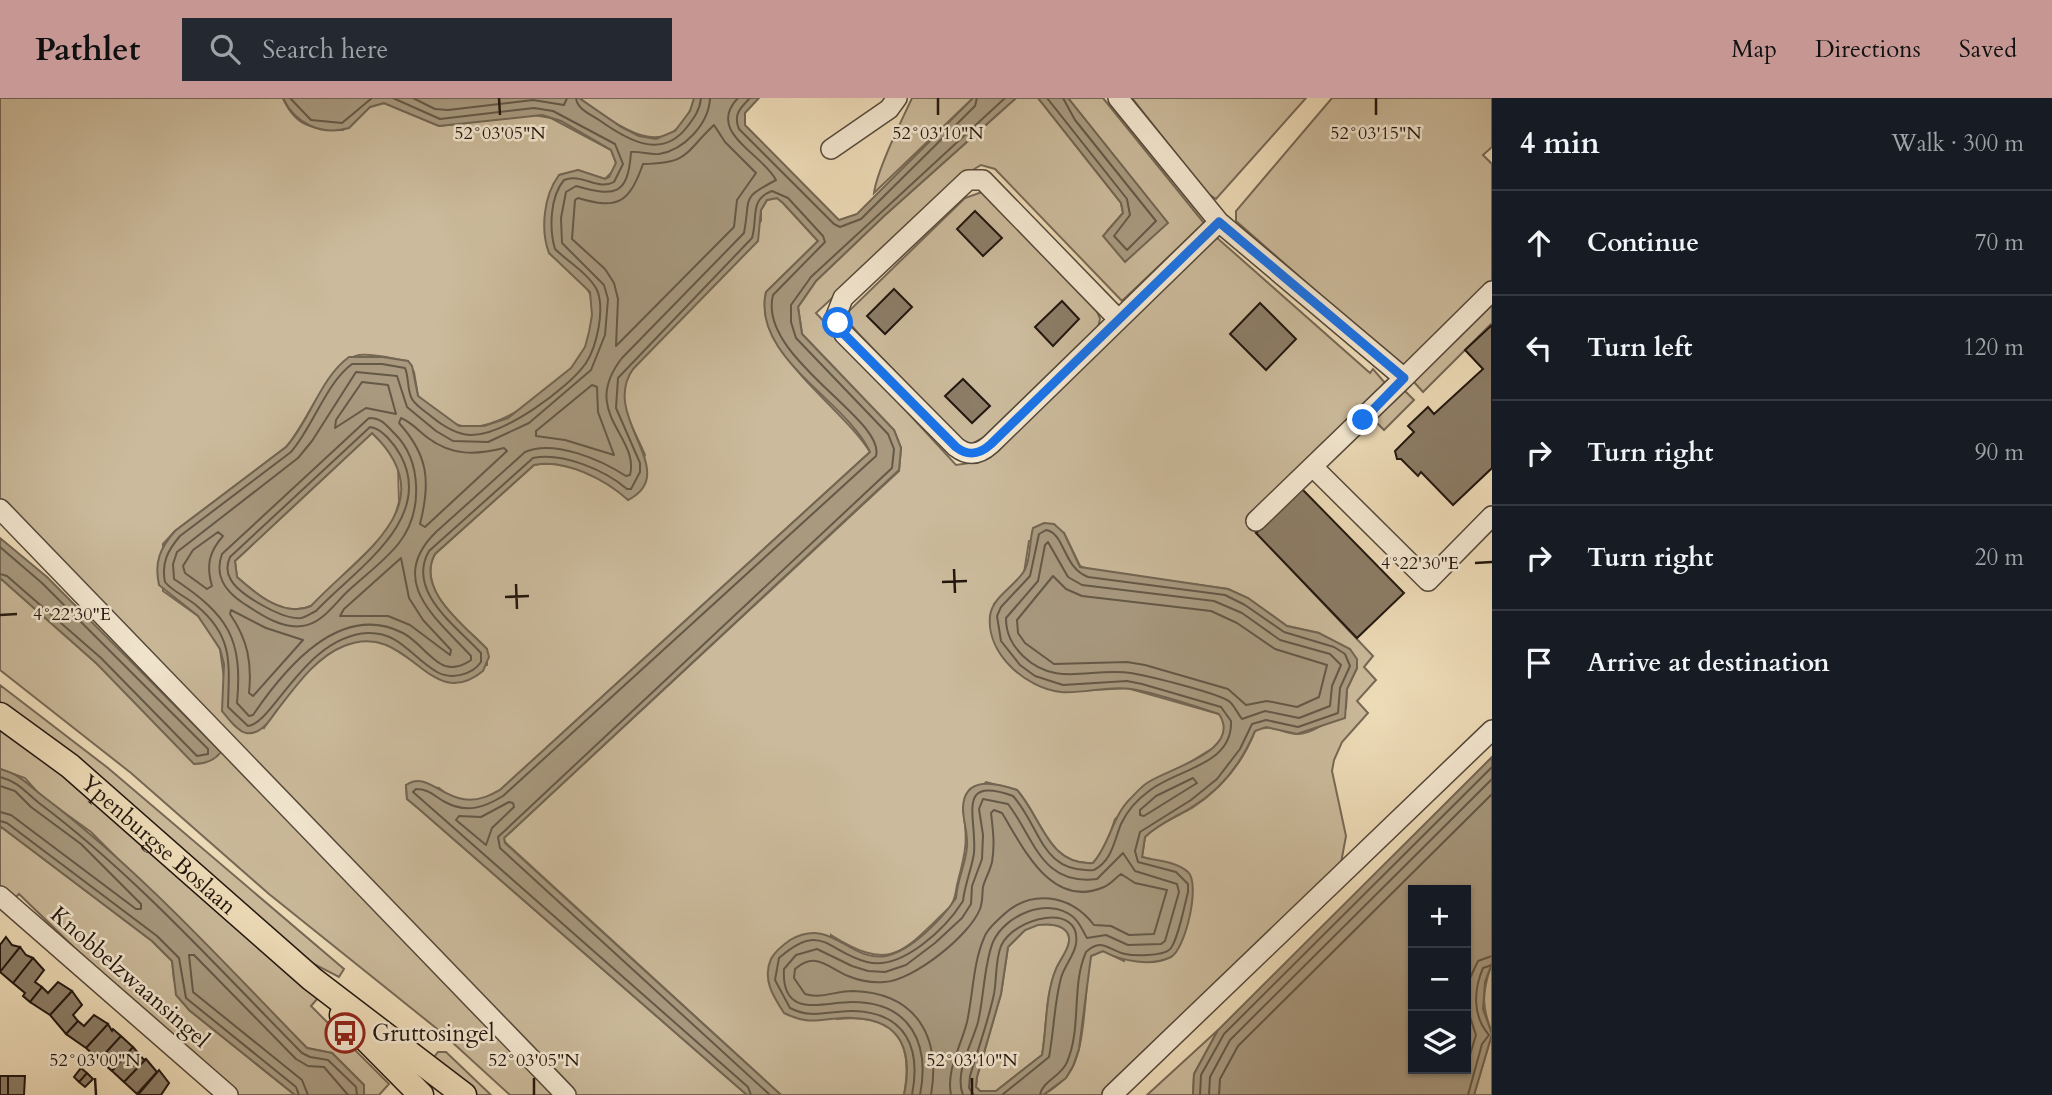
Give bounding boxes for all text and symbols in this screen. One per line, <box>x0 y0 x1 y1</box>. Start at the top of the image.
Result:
search box <box>182 18 672 81</box>
text: Pathlet <box>35 27 140 72</box>
icon: search <box>206 30 244 68</box>
text: Search here <box>262 32 388 67</box>
text: Map <box>1731 33 1777 66</box>
text: Directions <box>1815 33 1921 66</box>
text: Saved <box>1959 33 2017 66</box>
text: 52°03'05"N <box>454 121 546 146</box>
text: 52°03'10"N <box>892 121 984 146</box>
text: 52°03'15"N <box>1330 121 1422 146</box>
text: 4 min <box>1520 123 1600 164</box>
text: Walk · 300 m <box>1891 128 2024 159</box>
icon: ahead <box>1520 224 1558 262</box>
text: Continue <box>1587 225 1699 260</box>
text: 70 m <box>1975 227 2024 258</box>
route start <box>822 307 853 338</box>
icon: left <box>1520 329 1558 367</box>
text: Turn left <box>1587 330 1692 365</box>
text: 120 m <box>1963 332 2024 363</box>
route end <box>1347 404 1378 435</box>
icon: right <box>1520 434 1558 472</box>
text: Turn right <box>1587 435 1714 470</box>
text: 90 m <box>1975 437 2024 468</box>
icon: right <box>1520 539 1558 577</box>
text: Turn right <box>1587 540 1714 575</box>
text: 20 m <box>1975 542 2024 573</box>
text: 4°22'30"E <box>1381 551 1459 576</box>
text: 4°22'30"E <box>33 602 111 627</box>
icon: arrive <box>1520 644 1558 682</box>
text: Arrive at destination <box>1587 645 1830 680</box>
street label: Ypenburgse Boslaan <box>74 767 243 921</box>
map controls <box>1408 885 1471 1074</box>
button: + <box>1408 885 1471 948</box>
street label: Knobbelzwaansingel <box>44 899 216 1055</box>
button: − <box>1408 948 1471 1011</box>
button: layers <box>1408 1011 1471 1074</box>
bus stop icon: Gruttosingel <box>324 1012 366 1054</box>
place label: Gruttosingel <box>372 1018 495 1049</box>
text: 52°03'00"N <box>49 1048 141 1073</box>
text: 52°03'05"N <box>488 1048 580 1073</box>
text: 52°03'10"N <box>926 1048 1018 1073</box>

